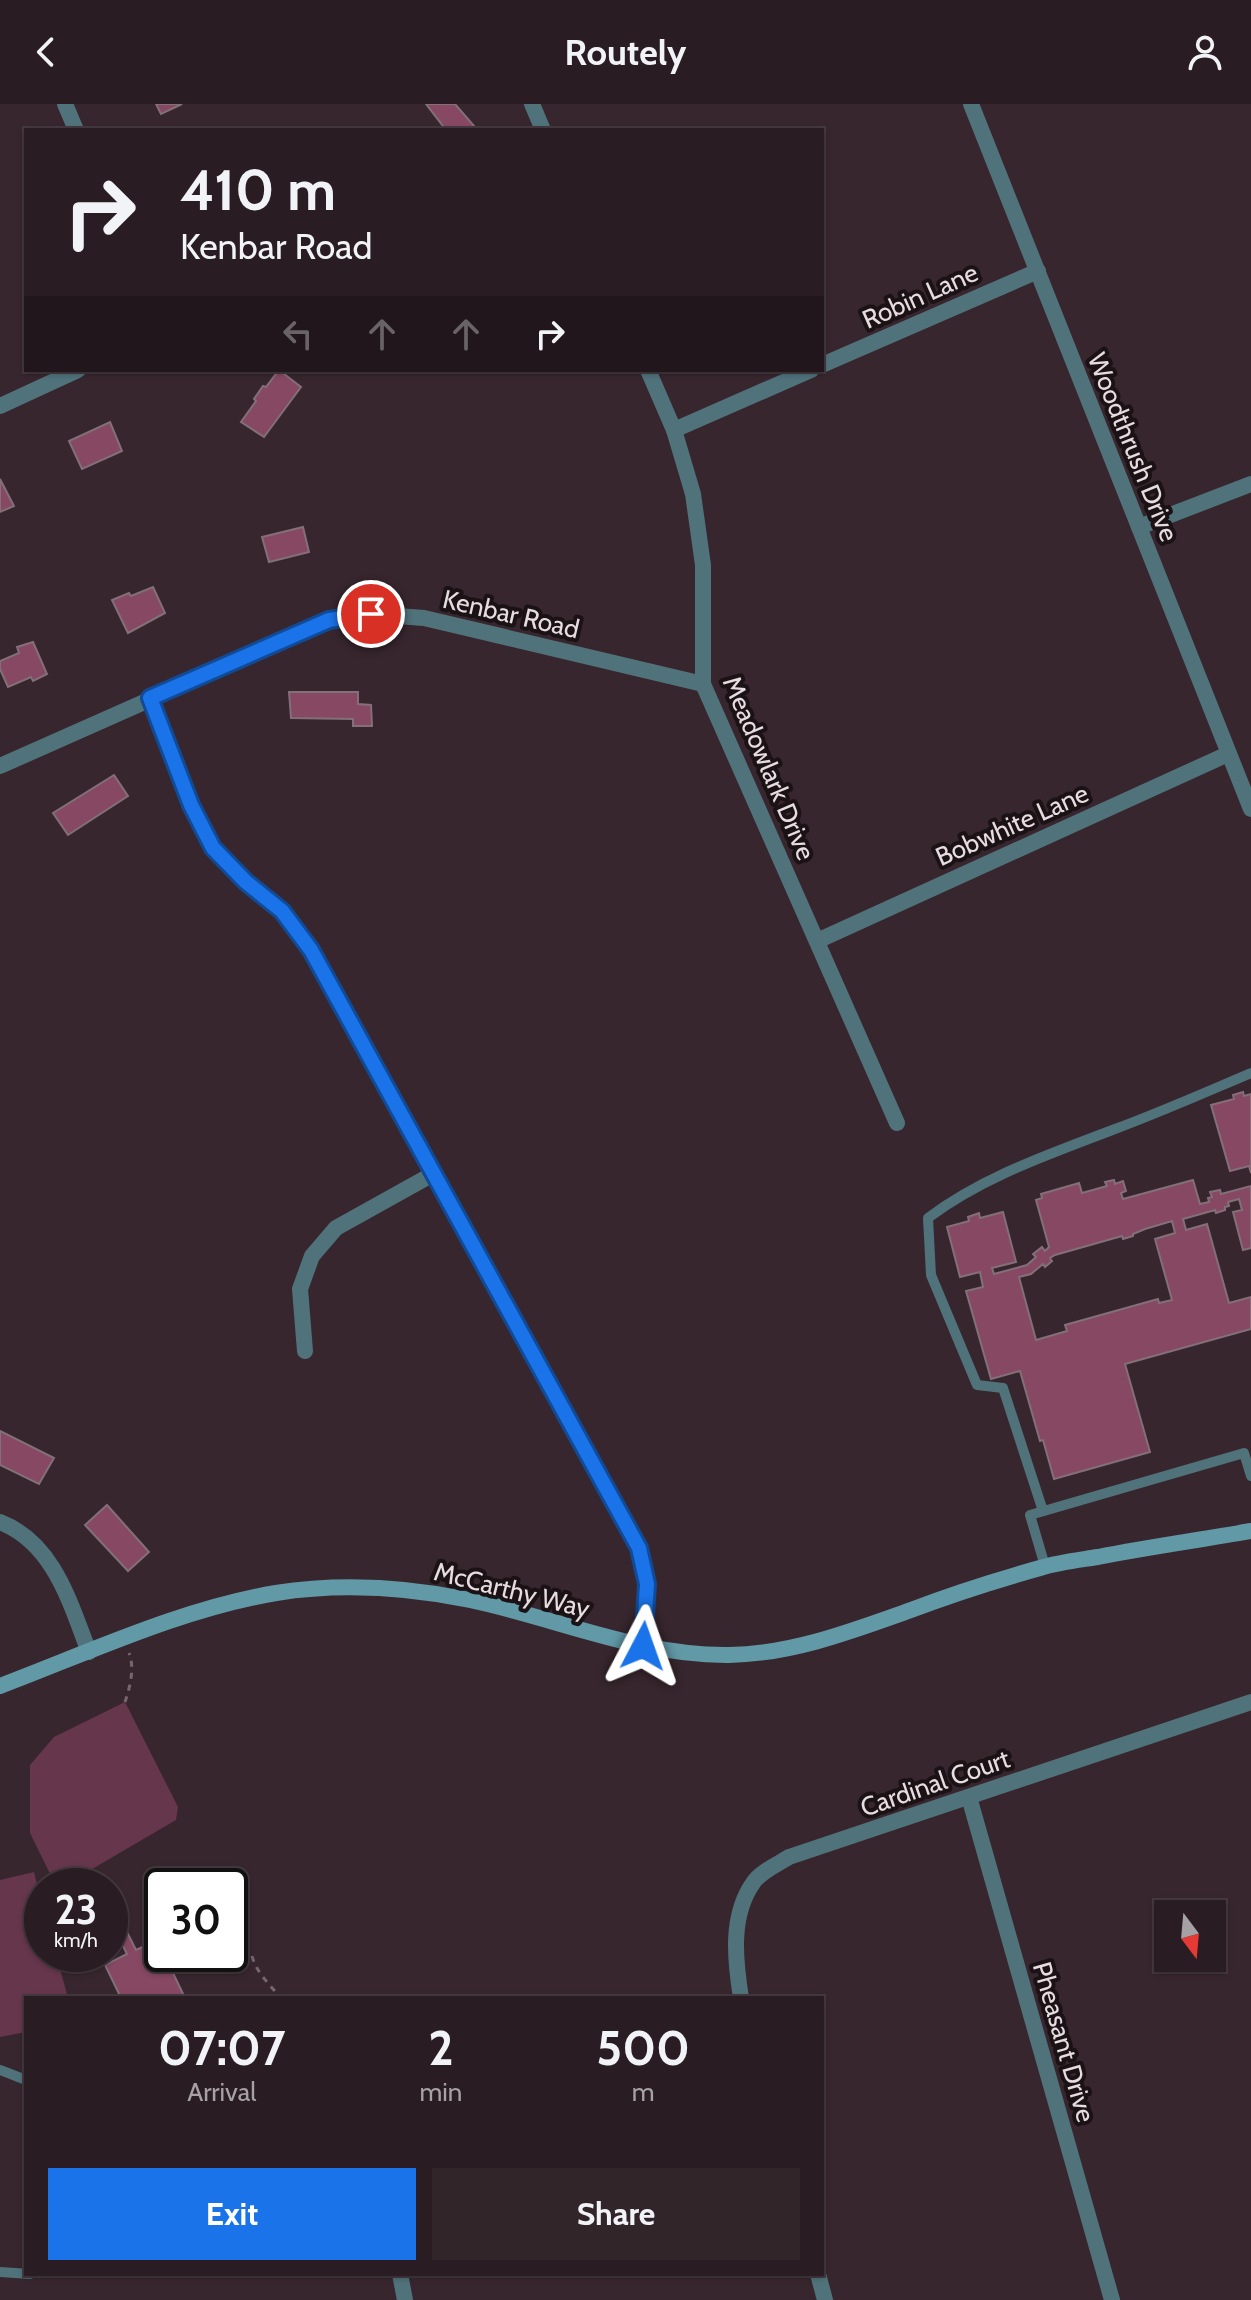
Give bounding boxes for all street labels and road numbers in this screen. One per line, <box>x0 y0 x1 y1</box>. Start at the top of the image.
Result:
street label: Robin Lane <box>857 256 983 336</box>
street label: Woodthrush Drive <box>1081 348 1185 546</box>
street label: Kenbar Road <box>440 583 582 645</box>
street label: Meadowlark Drive <box>716 671 822 865</box>
street label: Bobwhite Lane <box>931 777 1093 873</box>
street label: McCarthy Way <box>431 1555 593 1625</box>
street label: Cardinal Court <box>856 1742 1014 1824</box>
street label: Pheasant Drive <box>1026 1958 1102 2126</box>

